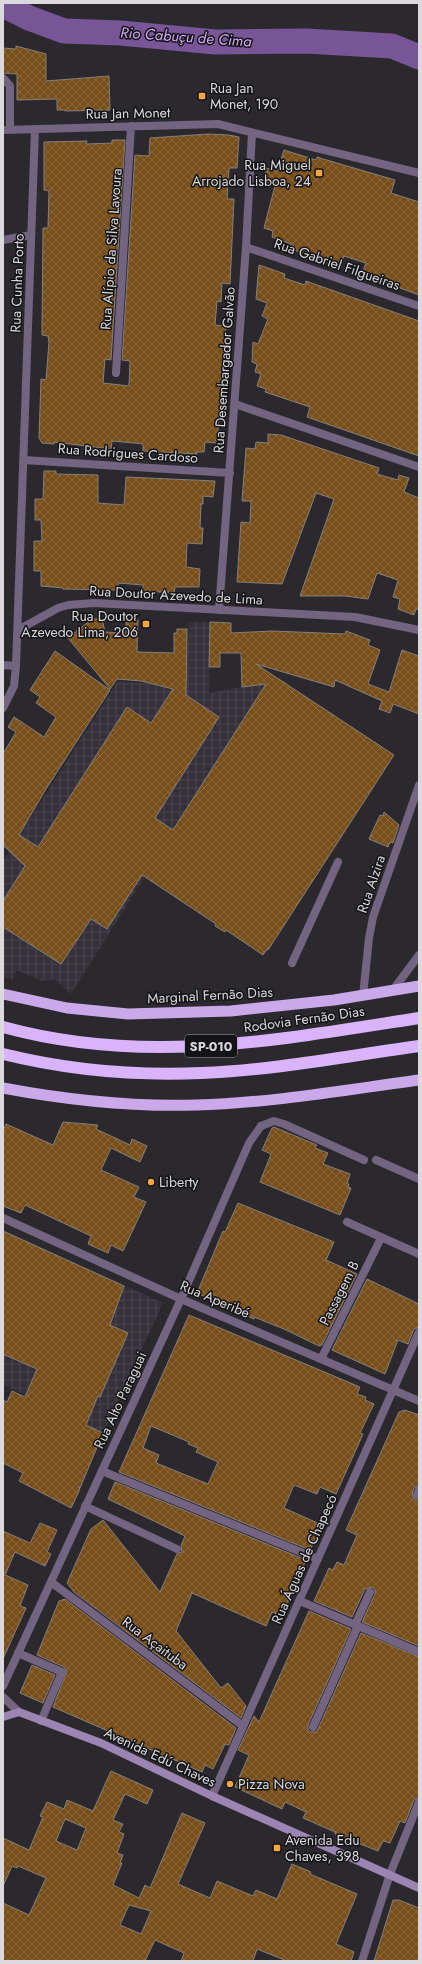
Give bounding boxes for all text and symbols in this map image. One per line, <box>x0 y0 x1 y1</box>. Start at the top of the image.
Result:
water label: Rio Cabuçu de Cima <box>120 21 253 53</box>
place label: Rua Jan Monet, 190 <box>210 78 278 114</box>
marker: Rua Jan Monet, 190 <box>197 91 207 101</box>
street label: Rua Jan Monet <box>85 102 171 124</box>
place label: Rua Miguel Arrojado Lisboa, 24 <box>192 155 311 191</box>
street label: Rua Alípio da Silva Lavoura <box>95 168 127 330</box>
marker: Rua Miguel Arrojado Lisboa, 24 <box>314 168 324 178</box>
street label: Rua Cunha Porto <box>5 233 29 333</box>
street label: Rua Gabriel Filgueiras <box>271 233 403 295</box>
street label: Rua Desembargador Galvão <box>208 286 240 454</box>
street label: Rua Rodrigues Cardoso <box>57 438 199 468</box>
street label: Rua Doutor Azevedo de Lima <box>89 580 263 610</box>
place label: Rua Doutor Azevedo Lima, 206 <box>21 606 138 642</box>
marker: Rua Doutor Azevedo Lima, 206 <box>141 619 151 629</box>
street label: Rua Alzira <box>352 852 390 916</box>
street label: Marginal Fernão Dias <box>147 982 274 1008</box>
street label: Rodovia Fernão Dias <box>242 1001 366 1037</box>
road number: SP-010 <box>185 1035 237 1057</box>
place label: Liberty <box>159 1172 199 1192</box>
marker: Liberty <box>146 1177 156 1187</box>
street label: Passagem B <box>314 1257 364 1329</box>
street label: Rua Aperibé <box>177 1275 253 1323</box>
street label: Rua Alto Paraguai <box>89 1348 151 1452</box>
street label: Rua Águas de Chapecó <box>266 1491 342 1627</box>
street label: Rua Açaituba <box>118 1612 192 1674</box>
street label: Avenida Edú Chaves <box>101 1722 219 1792</box>
place label: Pizza Nova <box>238 1774 305 1794</box>
marker: Pizza Nova <box>225 1779 235 1789</box>
place label: Avenida Edu Chaves, 398 <box>285 1830 360 1866</box>
marker: Avenida Edu Chaves, 398 <box>272 1843 282 1853</box>

